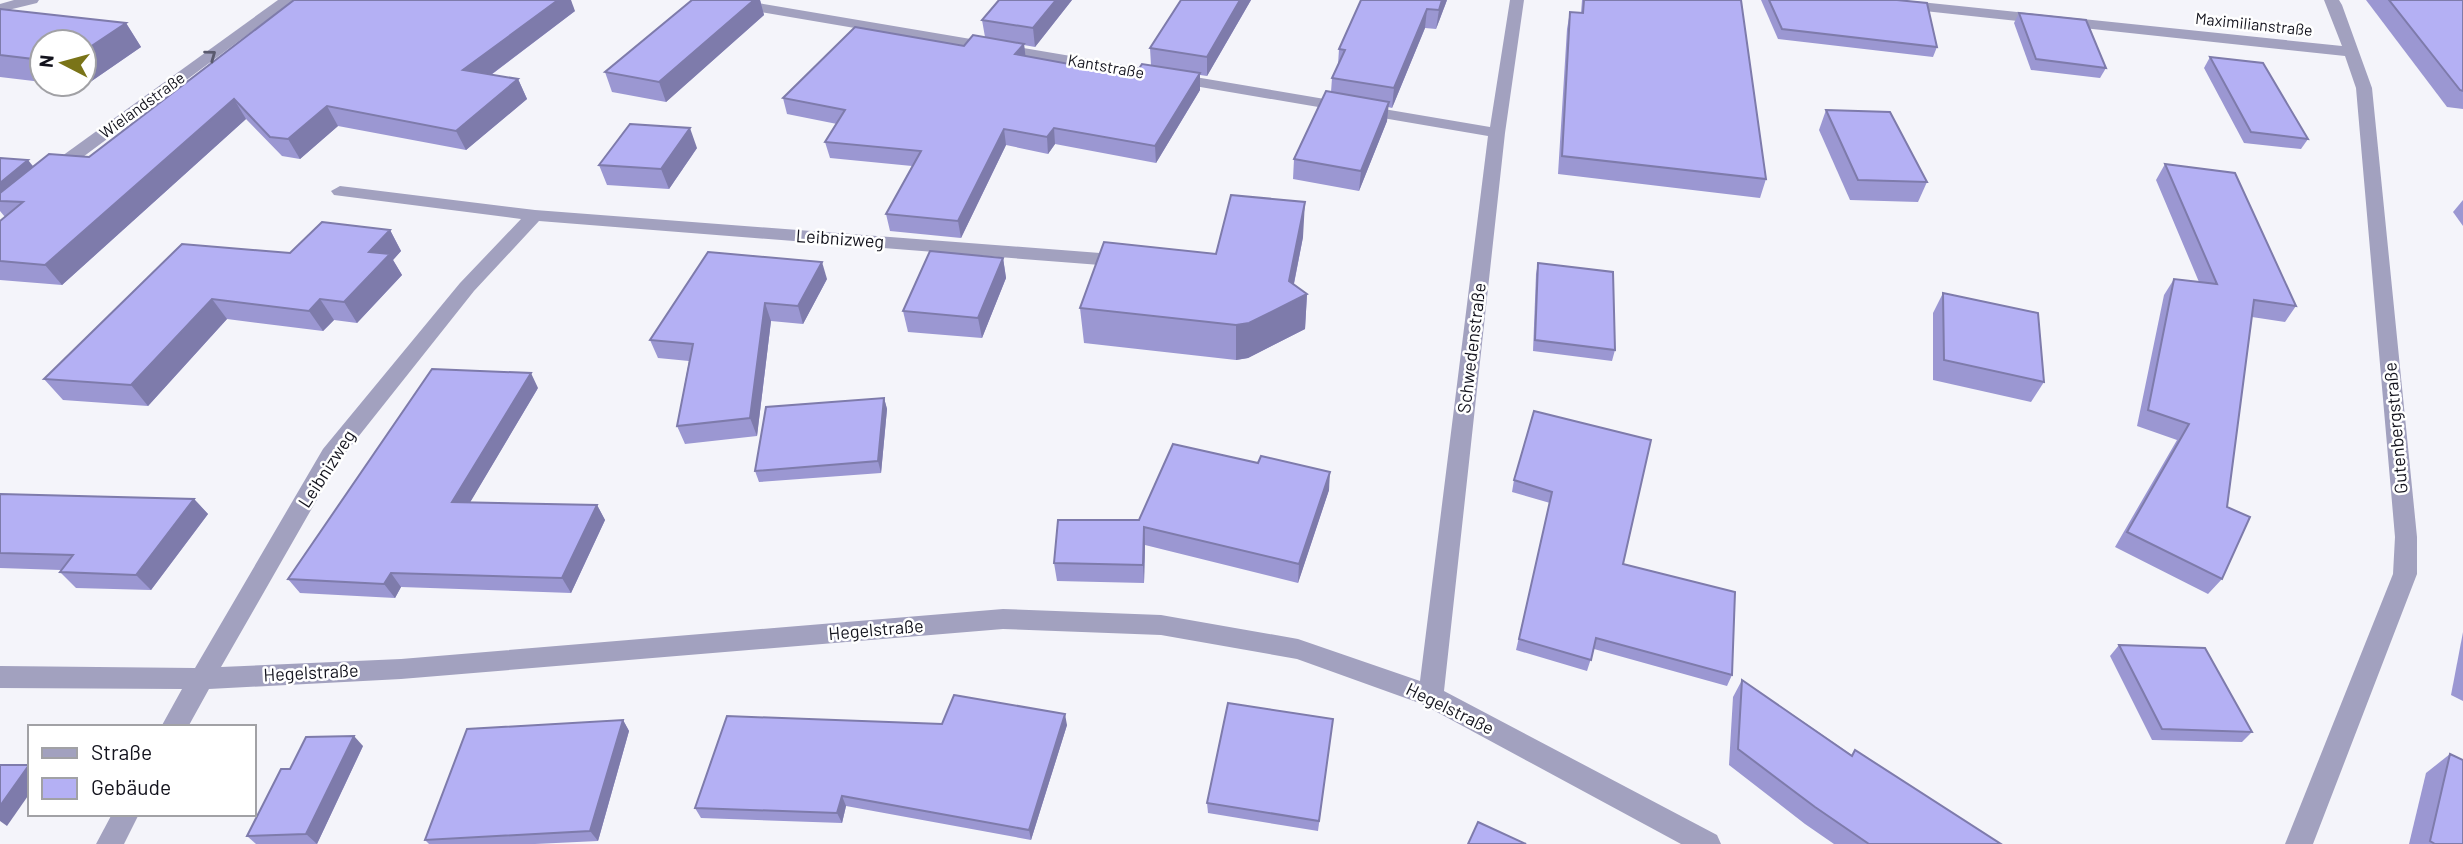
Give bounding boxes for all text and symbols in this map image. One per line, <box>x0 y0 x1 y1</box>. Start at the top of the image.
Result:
street label: Maximilianstraße <box>2194 8 2314 39</box>
north arrow <box>28 28 98 98</box>
street label: Kantstraße <box>1066 49 1146 82</box>
one-way arrow <box>203 51 216 63</box>
text: N <box>33 54 58 69</box>
street label: Wielandstraße <box>95 67 188 142</box>
street label: Leibnizweg <box>795 224 885 252</box>
street label: Schwedenstraße <box>1452 281 1490 414</box>
street label: Gutenbergstraße <box>2378 361 2412 495</box>
street label: Leibnizweg <box>293 425 359 512</box>
street label: Hegelstraße <box>828 614 924 644</box>
street label: Hegelstraße <box>263 659 359 685</box>
street label: Hegelstraße <box>1403 677 1498 739</box>
legend <box>28 725 256 816</box>
text: Straße <box>91 739 152 764</box>
text: Gebäude <box>91 774 171 799</box>

